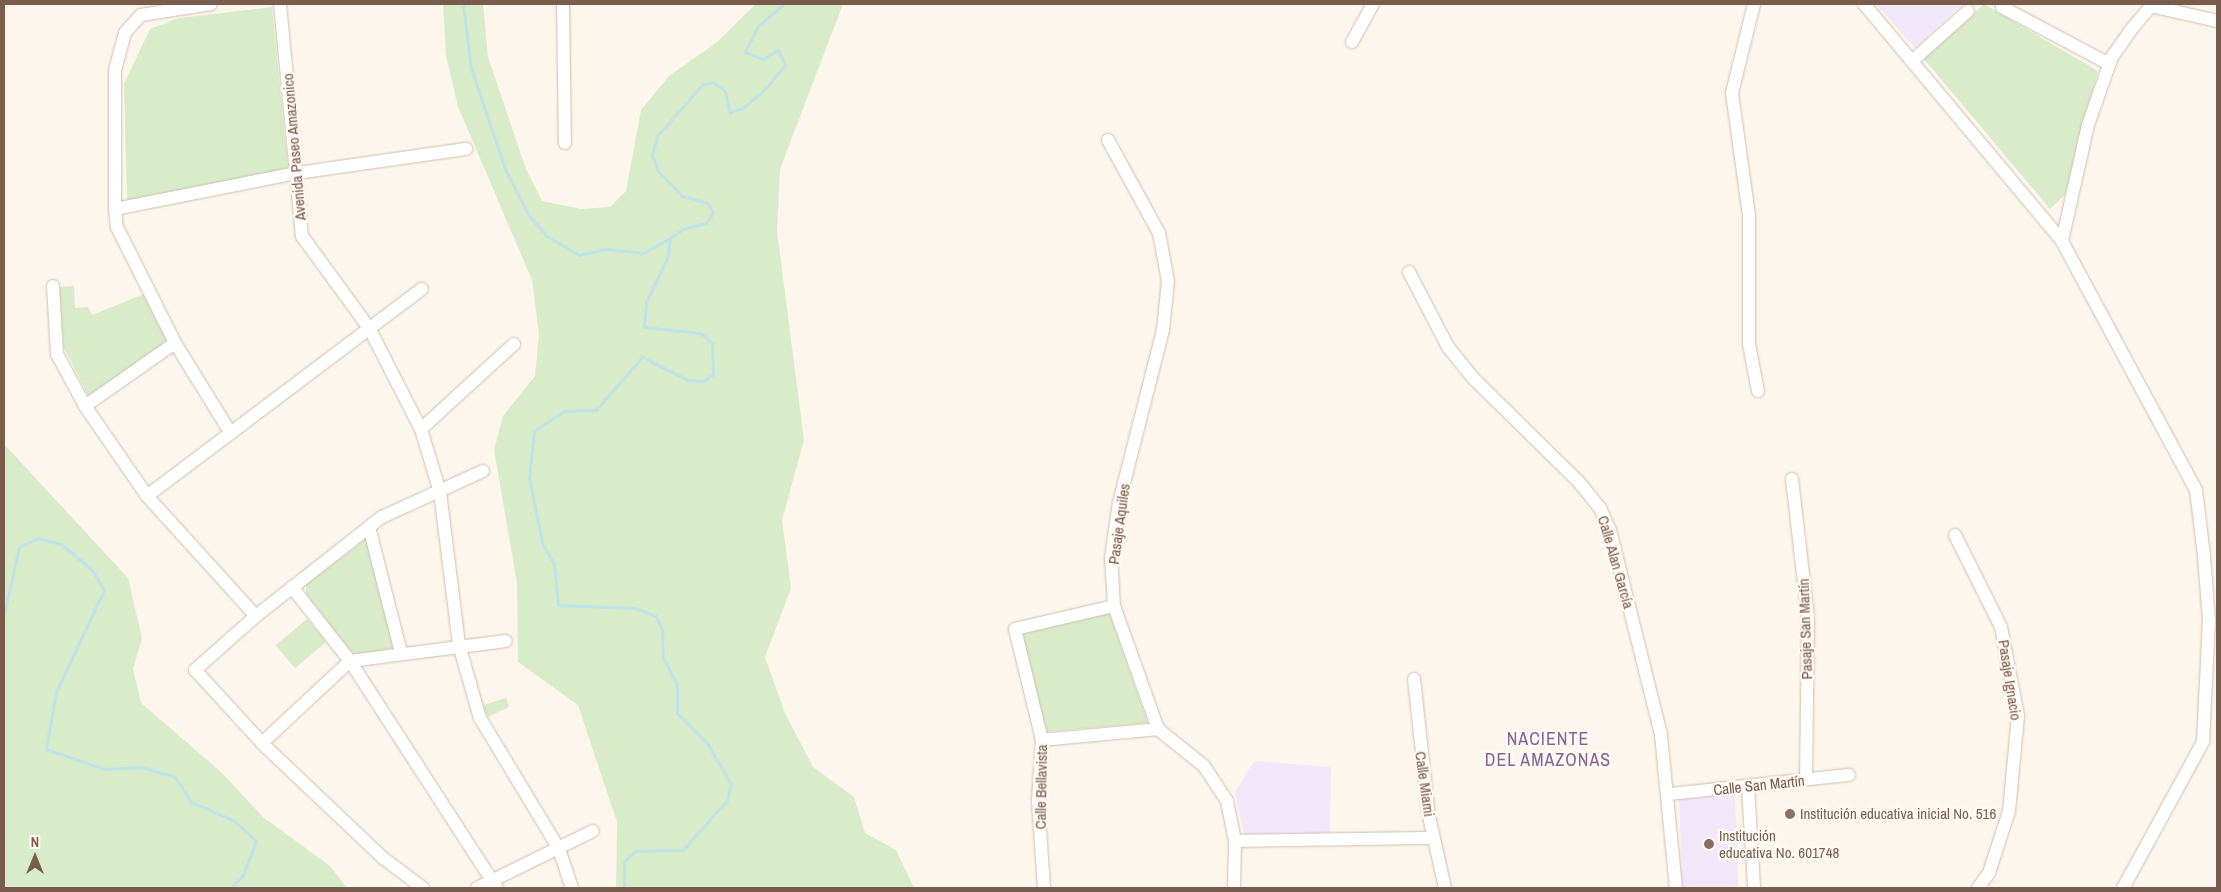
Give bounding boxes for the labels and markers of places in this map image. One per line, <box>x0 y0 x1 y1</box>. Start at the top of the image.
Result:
place label: Institución educativa inicial No. 516 <box>1800 805 1996 823</box>
marker: Institución educativa inicial No. 516 <box>1784 808 1796 820</box>
place label: Institución educativa No. 601748 <box>1719 826 1839 861</box>
marker: Institución educativa No. 601748 <box>1703 838 1715 850</box>

